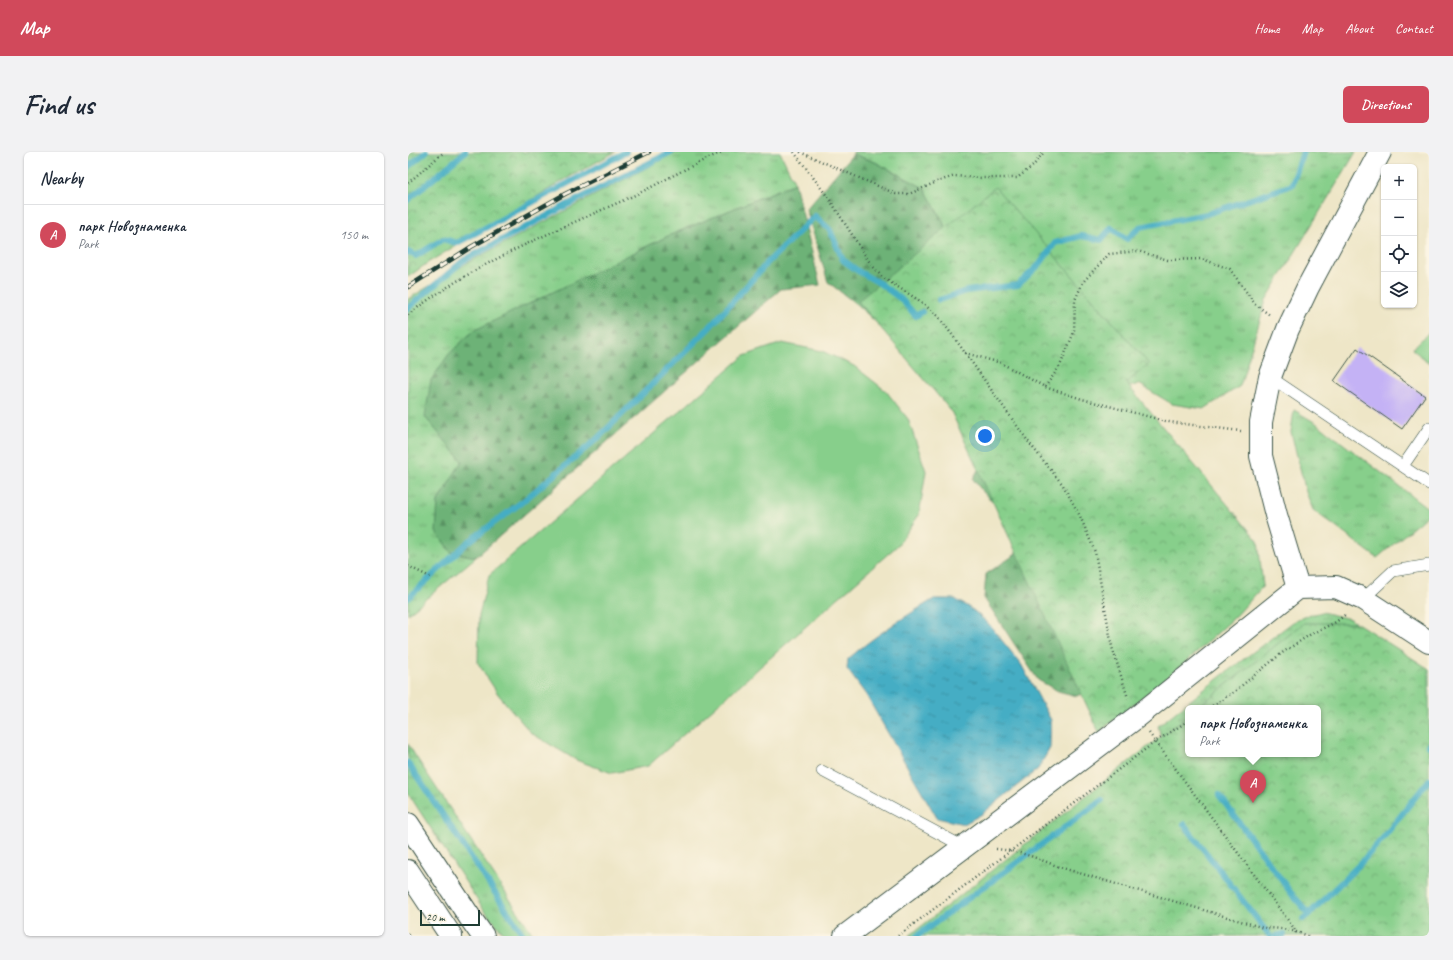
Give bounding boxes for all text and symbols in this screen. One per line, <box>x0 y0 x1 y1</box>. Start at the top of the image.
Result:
text: Map <box>20 16 50 40</box>
text: Home <box>1254 20 1280 37</box>
text: Map <box>1302 20 1323 37</box>
text: About <box>1345 20 1373 37</box>
text: Contact <box>1395 20 1433 37</box>
button: Directions <box>1343 86 1429 123</box>
text: Find us <box>24 87 94 122</box>
map controls <box>1381 164 1417 308</box>
button: + <box>1381 164 1417 200</box>
text: Nearby <box>40 168 83 189</box>
button: − <box>1381 200 1417 236</box>
text: парк Новознаменка <box>78 217 186 236</box>
text: A <box>50 227 56 243</box>
text: 150 m <box>340 227 368 243</box>
text: Park <box>78 236 99 252</box>
button: locate <box>1381 236 1417 272</box>
button: layers <box>1381 272 1417 308</box>
your location <box>975 426 995 446</box>
popup <box>1185 705 1321 757</box>
text: парк Новознаменка <box>1199 714 1307 733</box>
text: Park <box>1199 733 1220 749</box>
pin: A <box>1240 770 1266 803</box>
scale bar <box>420 908 480 927</box>
text: 20 m <box>426 910 445 924</box>

